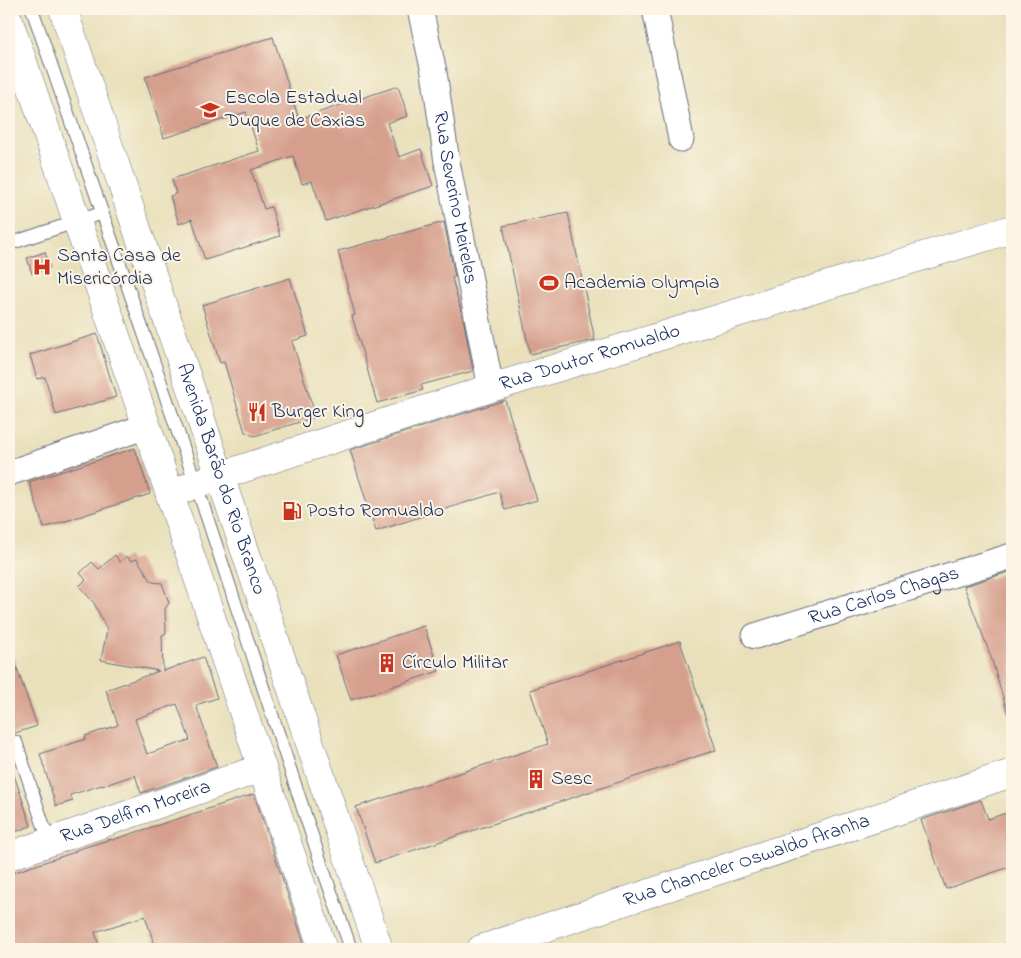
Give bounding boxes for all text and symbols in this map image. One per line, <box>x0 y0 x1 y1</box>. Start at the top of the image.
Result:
place label: Escola Estadual Duque de Caxias <box>224 84 365 136</box>
school or university icon: Escola Estadual Duque de Caxias <box>199 99 221 121</box>
street label: Rua Severino Meireles <box>425 110 485 286</box>
place label: Santa Casa de Misericórdia <box>57 242 181 294</box>
hospital icon: Santa Casa de Misericórdia <box>31 256 53 278</box>
place label: Academia Olympia <box>564 269 720 298</box>
sports icon: Academia Olympia <box>538 272 560 294</box>
street label: Rua Doutor Romualdo <box>496 317 684 399</box>
street label: Avenida Barão do Rio Branco <box>169 360 273 599</box>
place label: Burger King <box>271 398 364 428</box>
restaurant icon: Burger King <box>246 401 268 423</box>
place label: Posto Romualdo <box>307 497 444 526</box>
fuel station icon: Posto Romualdo <box>281 500 303 522</box>
street label: Rua Carlos Chagas <box>805 559 963 633</box>
place label: Círculo Militar <box>402 649 509 678</box>
building icon: Círculo Militar <box>376 652 398 674</box>
place label: Sesc <box>551 765 592 794</box>
building icon: Sesc <box>525 768 547 790</box>
street label: Rua Delfim Moreira <box>57 772 214 851</box>
street label: Rua Chanceler Oswaldo Aranha <box>620 807 874 915</box>

